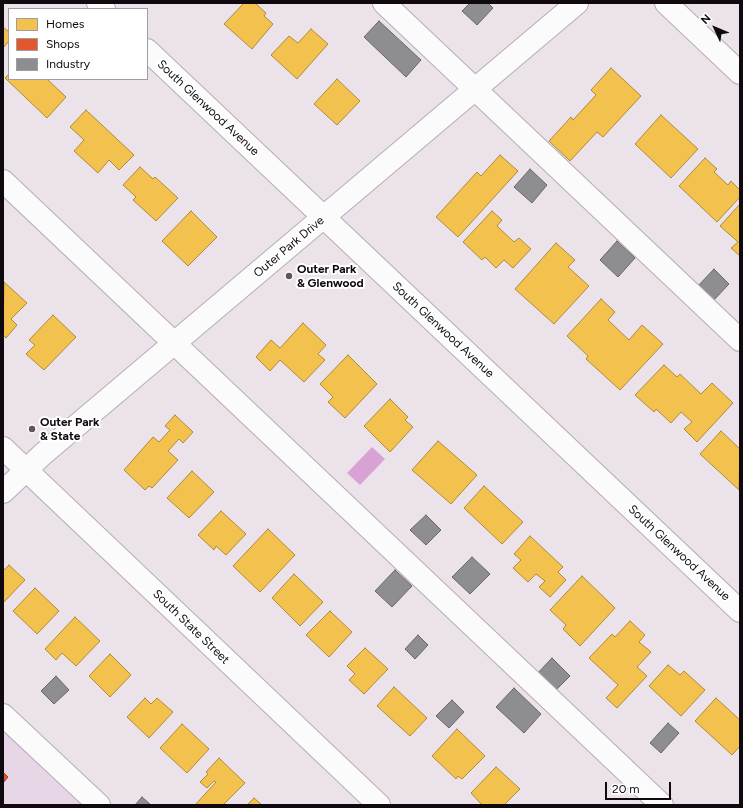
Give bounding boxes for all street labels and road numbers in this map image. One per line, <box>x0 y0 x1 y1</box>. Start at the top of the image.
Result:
street label: South Glenwood Avenue <box>154 57 262 159</box>
street label: Outer Park Drive <box>251 213 327 281</box>
street label: South Glenwood Avenue <box>389 279 497 381</box>
street label: South Glenwood Avenue <box>625 502 733 604</box>
street label: South State Street <box>150 587 232 667</box>

